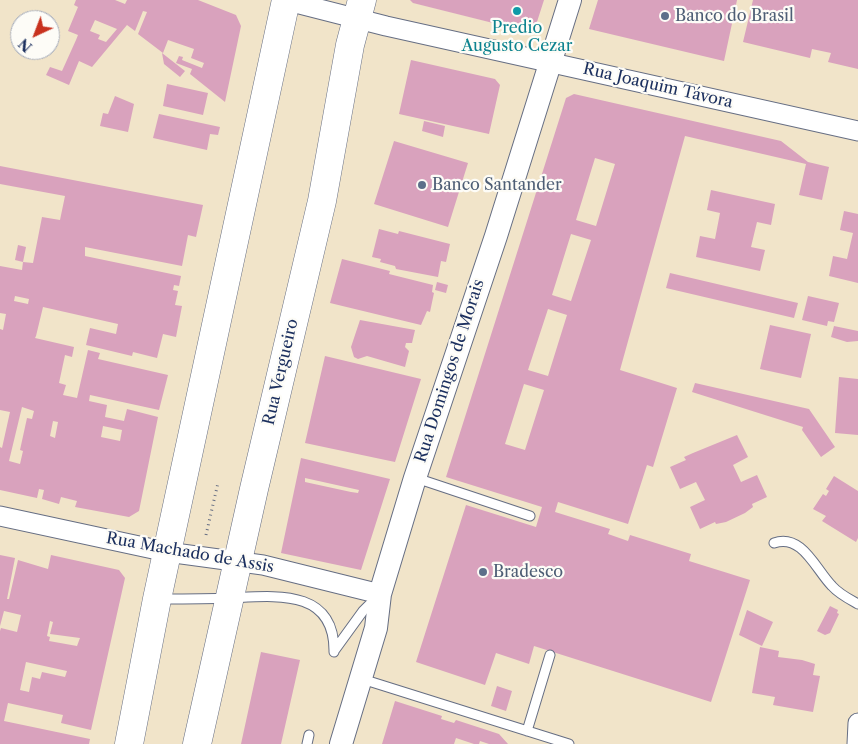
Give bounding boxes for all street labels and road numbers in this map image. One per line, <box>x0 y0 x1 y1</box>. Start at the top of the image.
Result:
street label: Rua Joaquim Távora <box>581 59 735 113</box>
street label: Rua Domingos de Morais <box>411 277 489 465</box>
street label: Rua Vergueiro <box>259 317 303 427</box>
street label: Rua Machado de Assis <box>105 529 275 577</box>

